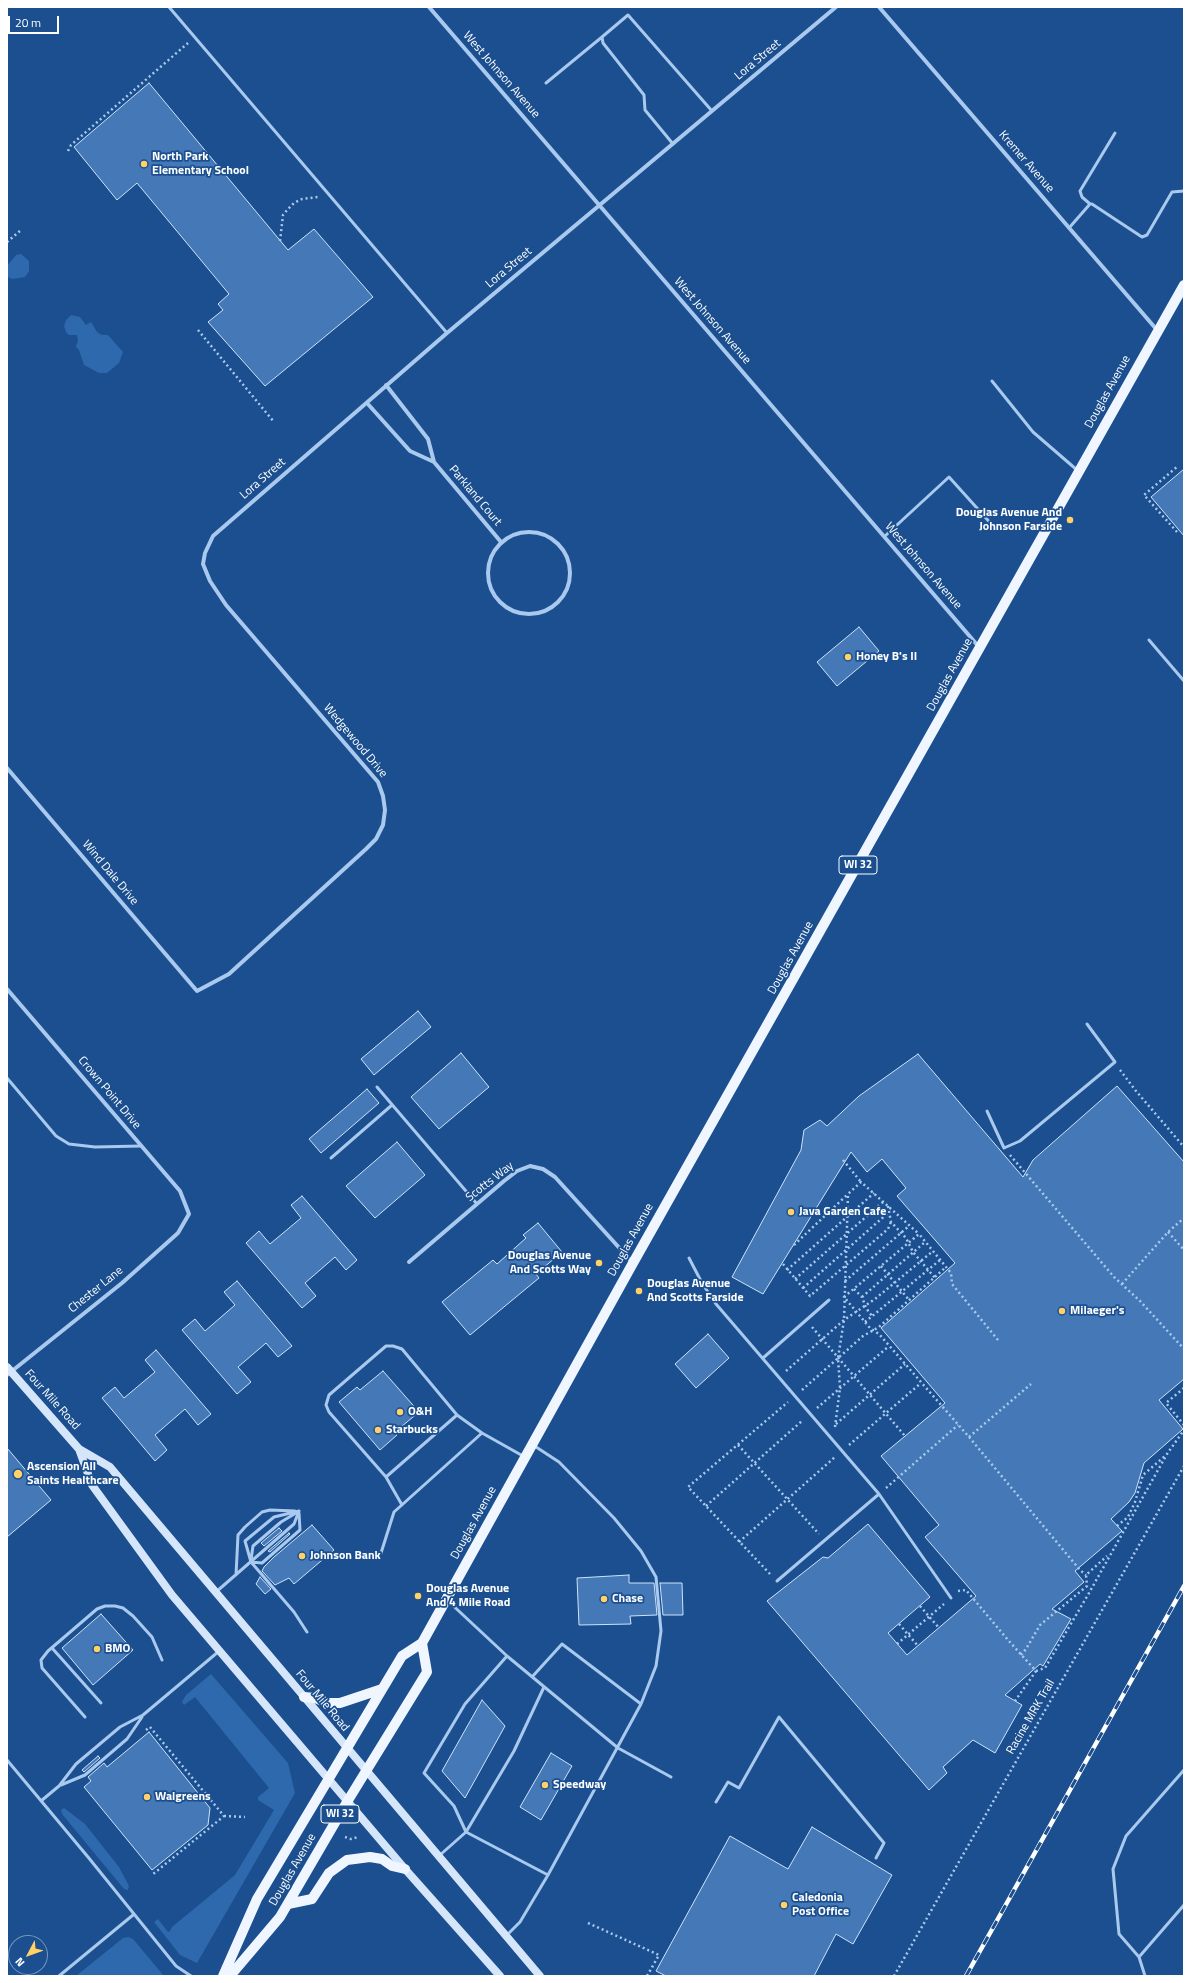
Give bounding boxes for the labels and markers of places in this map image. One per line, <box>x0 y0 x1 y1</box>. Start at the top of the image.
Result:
place label: North Park Elementary School <box>152 150 249 178</box>
marker: North Park Elementary School <box>139 159 149 169</box>
place label: Douglas Avenue And Johnson Farside <box>956 506 1062 534</box>
marker: Douglas Avenue And Johnson Farside <box>1065 515 1075 525</box>
place label: Honey B's II <box>856 650 917 664</box>
marker: Honey B's II <box>843 652 853 662</box>
place label: Java Garden Cafe <box>799 1205 886 1219</box>
marker: Java Garden Cafe <box>786 1207 796 1217</box>
place label: Douglas Avenue And Scotts Way <box>508 1249 591 1277</box>
marker: Douglas Avenue And Scotts Way <box>594 1258 604 1268</box>
place label: Douglas Avenue And Scotts Farside <box>647 1277 744 1305</box>
marker: Douglas Avenue And Scotts Farside <box>634 1286 644 1296</box>
place label: Milaeger's <box>1070 1304 1124 1318</box>
marker: Milaeger's <box>1057 1306 1067 1316</box>
place label: O&H <box>408 1405 432 1419</box>
marker: O&H <box>395 1407 405 1417</box>
place label: Starbucks <box>386 1423 438 1437</box>
marker: Starbucks <box>373 1425 383 1435</box>
place label: Ascension All Saints Healthcare <box>27 1460 119 1488</box>
marker: Ascension All Saints Healthcare <box>12 1468 24 1480</box>
place label: Johnson Bank <box>310 1549 381 1563</box>
marker: Johnson Bank <box>297 1551 307 1561</box>
place label: Douglas Avenue And 4 Mile Road <box>426 1582 510 1610</box>
marker: Douglas Avenue And 4 Mile Road <box>413 1591 423 1601</box>
place label: Chase <box>612 1592 643 1606</box>
marker: Chase <box>599 1594 609 1604</box>
place label: BMO <box>105 1642 130 1656</box>
marker: BMO <box>92 1644 102 1654</box>
place label: Speedway <box>553 1778 606 1792</box>
marker: Speedway <box>540 1780 550 1790</box>
place label: Walgreens <box>155 1790 211 1804</box>
marker: Walgreens <box>142 1792 152 1802</box>
place label: Caledonia Post Office <box>792 1891 849 1919</box>
marker: Caledonia Post Office <box>779 1900 789 1910</box>

